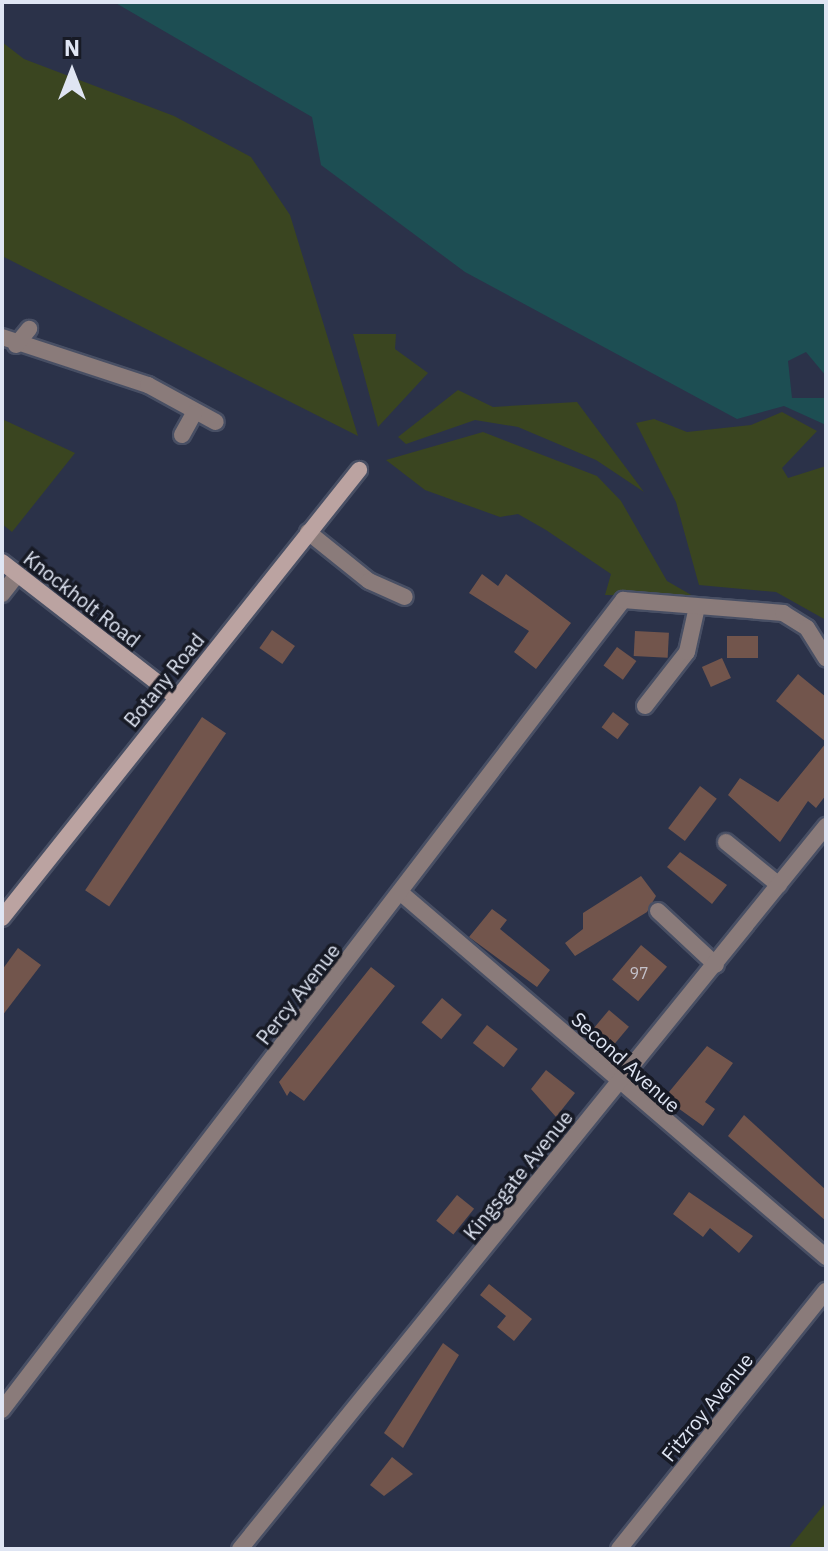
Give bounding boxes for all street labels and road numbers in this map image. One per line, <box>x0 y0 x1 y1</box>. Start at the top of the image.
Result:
street label: Knockholt Road <box>19 546 145 652</box>
street label: Botany Road <box>119 628 209 732</box>
street label: Percy Avenue <box>251 939 345 1049</box>
street label: Second Avenue <box>567 1007 685 1117</box>
street label: Kingsgate Avenue <box>458 1105 578 1245</box>
street label: Fitzroy Avenue <box>656 1348 758 1466</box>

